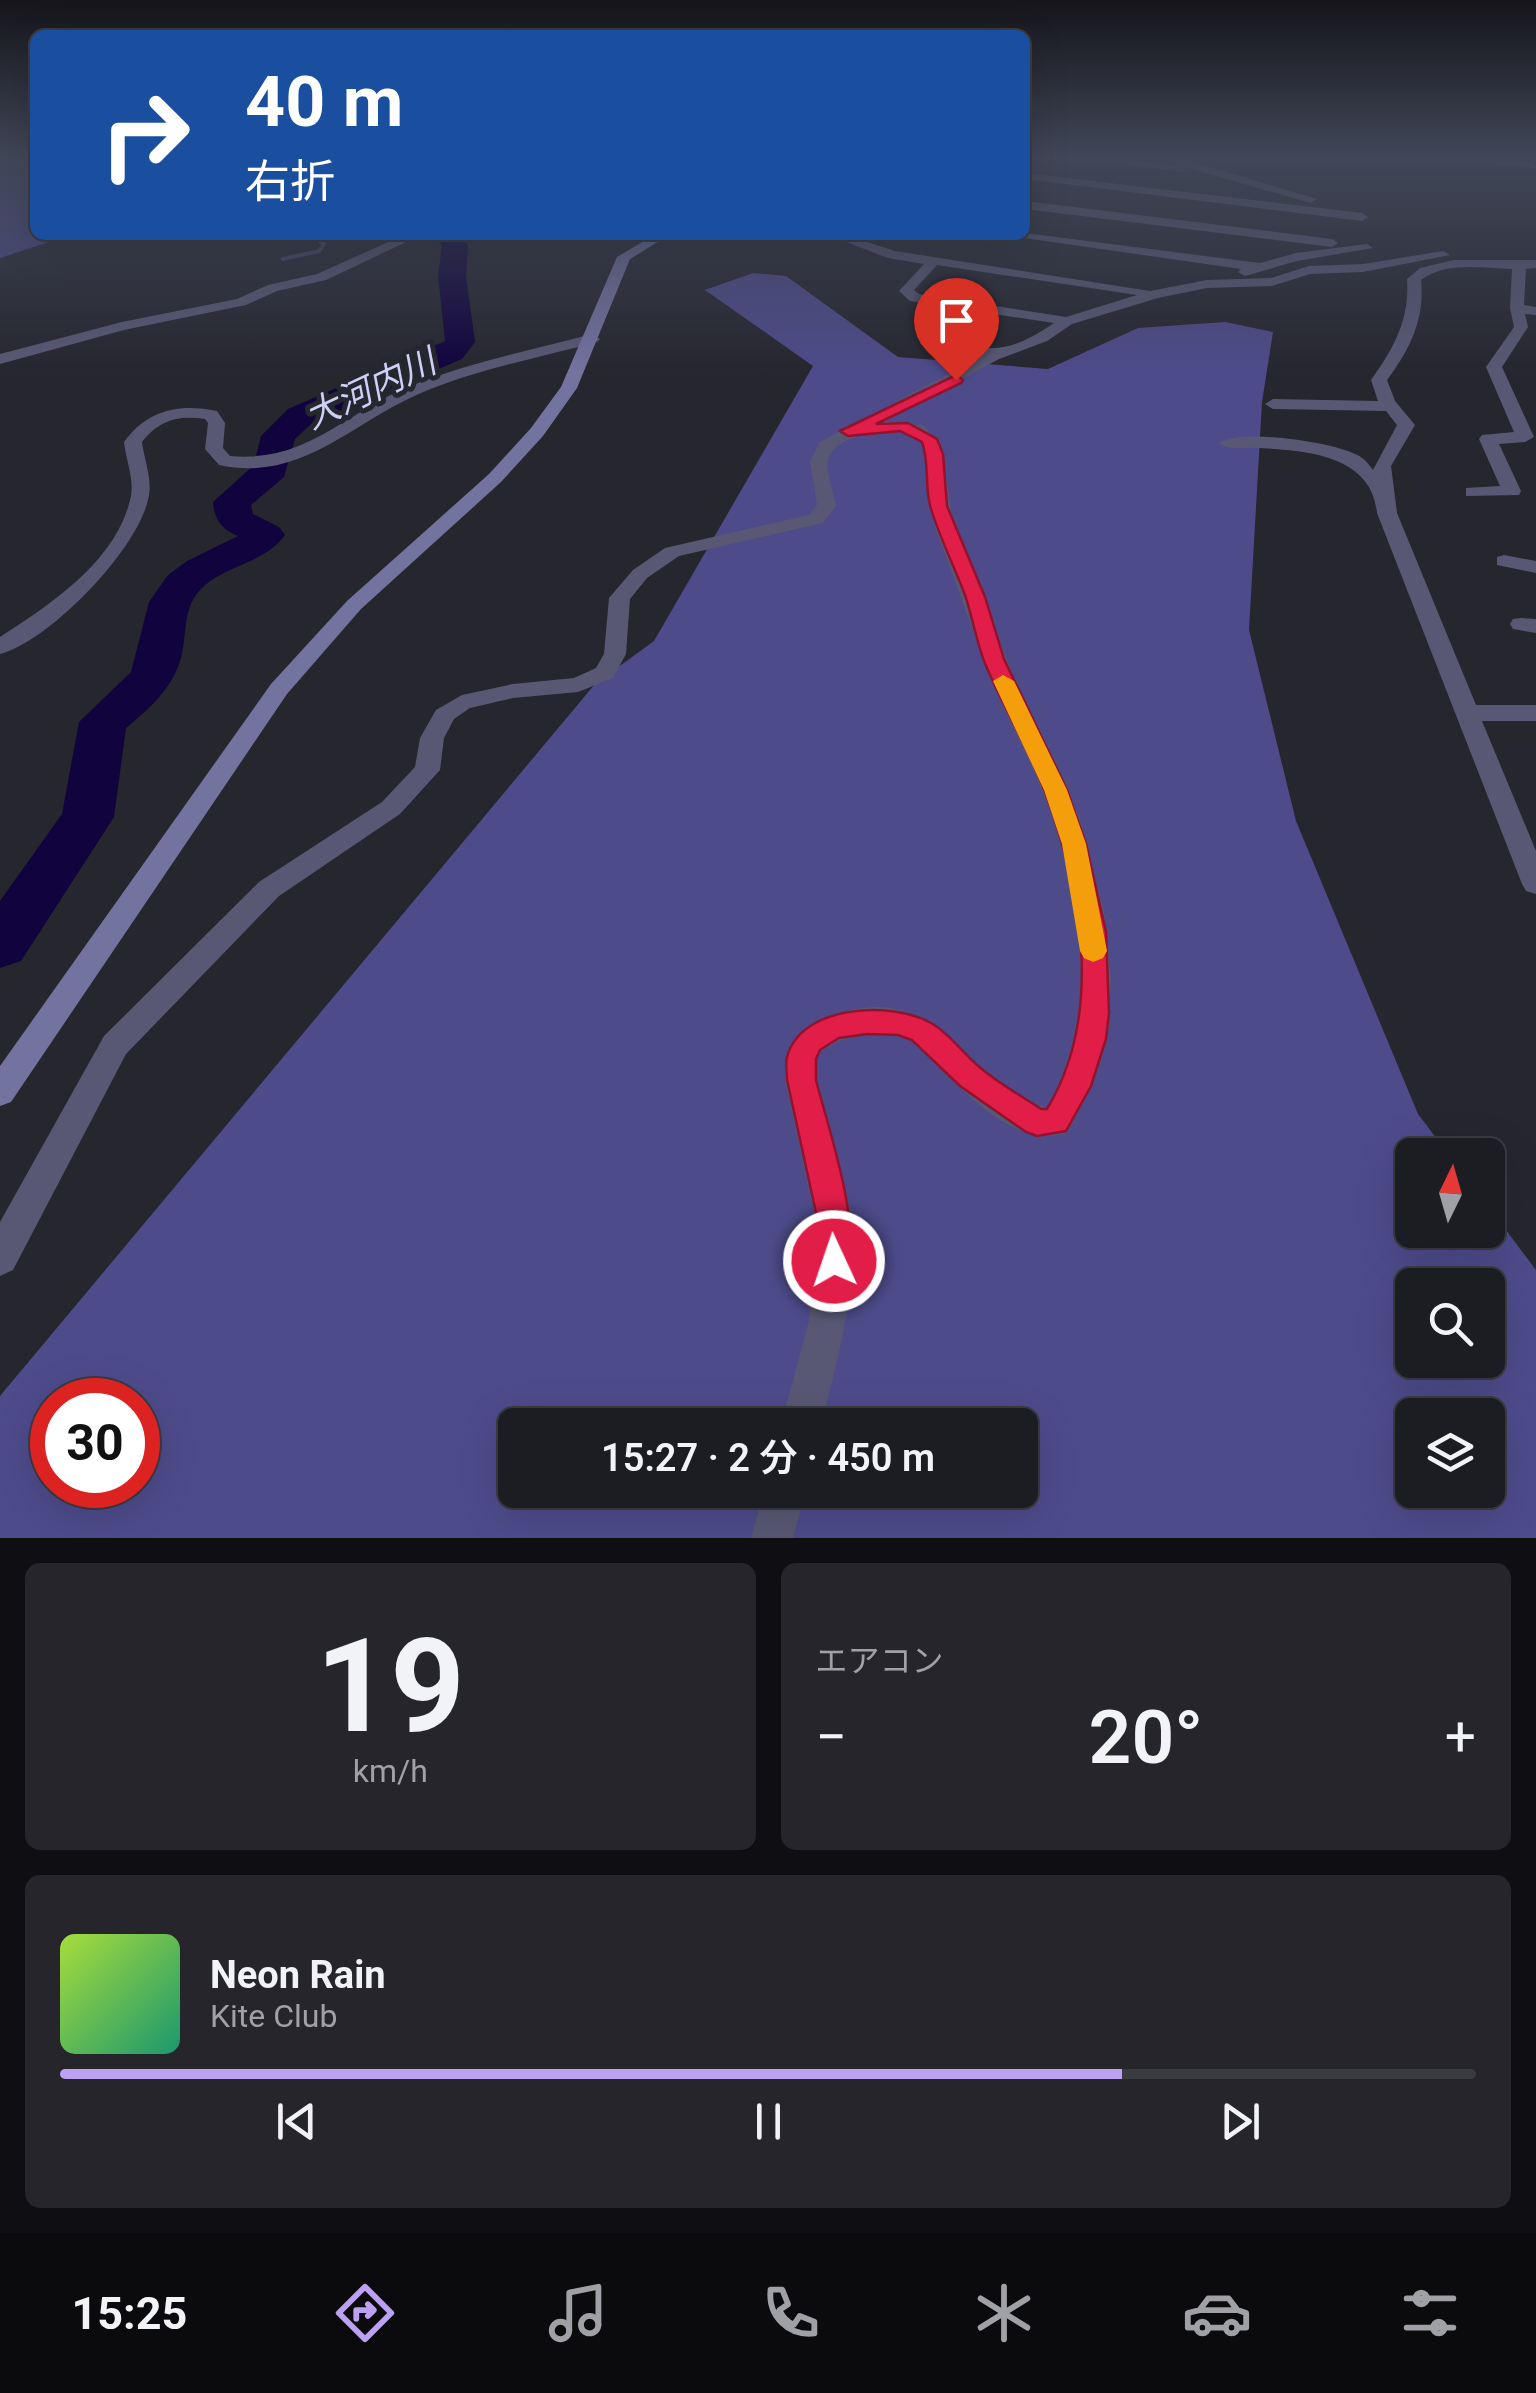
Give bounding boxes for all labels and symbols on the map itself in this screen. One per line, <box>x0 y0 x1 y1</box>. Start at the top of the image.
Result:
pin <box>914 278 999 381</box>
water label: 大河内川 <box>298 340 446 438</box>
north arrow <box>1395 1138 1505 1248</box>
position arrow <box>782 1209 886 1313</box>
speed limit sign: 30 <box>30 1378 160 1508</box>

